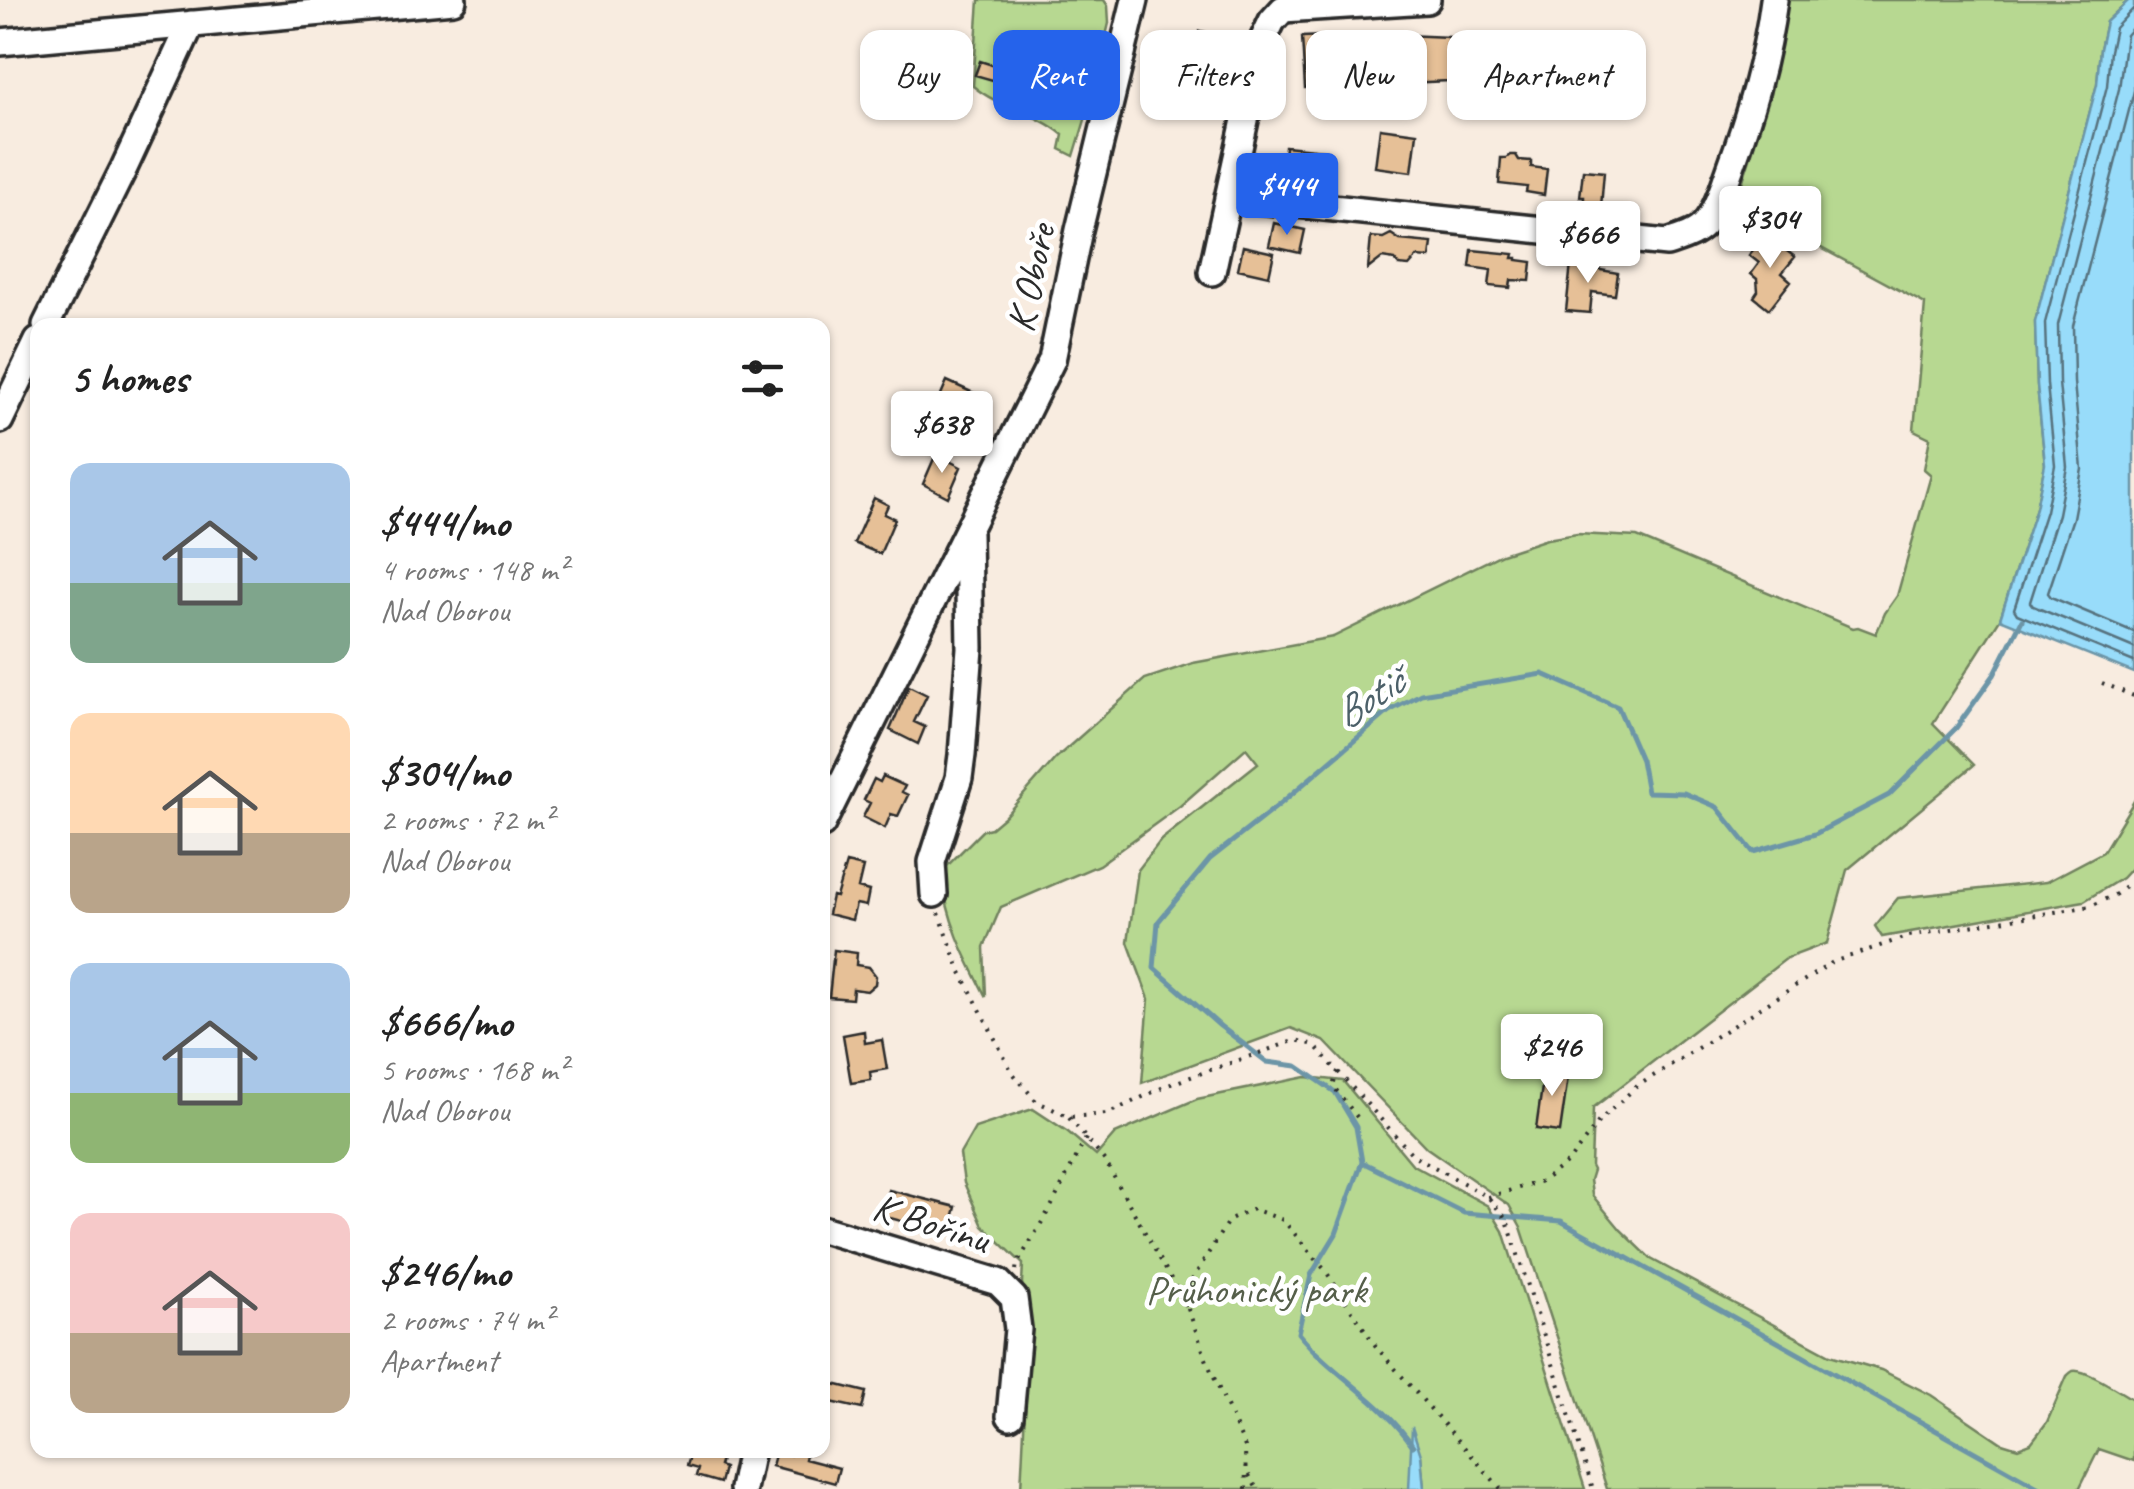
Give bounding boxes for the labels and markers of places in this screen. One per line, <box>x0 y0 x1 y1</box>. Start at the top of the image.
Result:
pin: $444 <box>1228 153 1346 238</box>
pin: $304 <box>1711 186 1829 271</box>
pin: $666 <box>1529 201 1647 286</box>
pin: $638 <box>883 391 1001 476</box>
pin: $246 <box>1493 1014 1611 1099</box>

